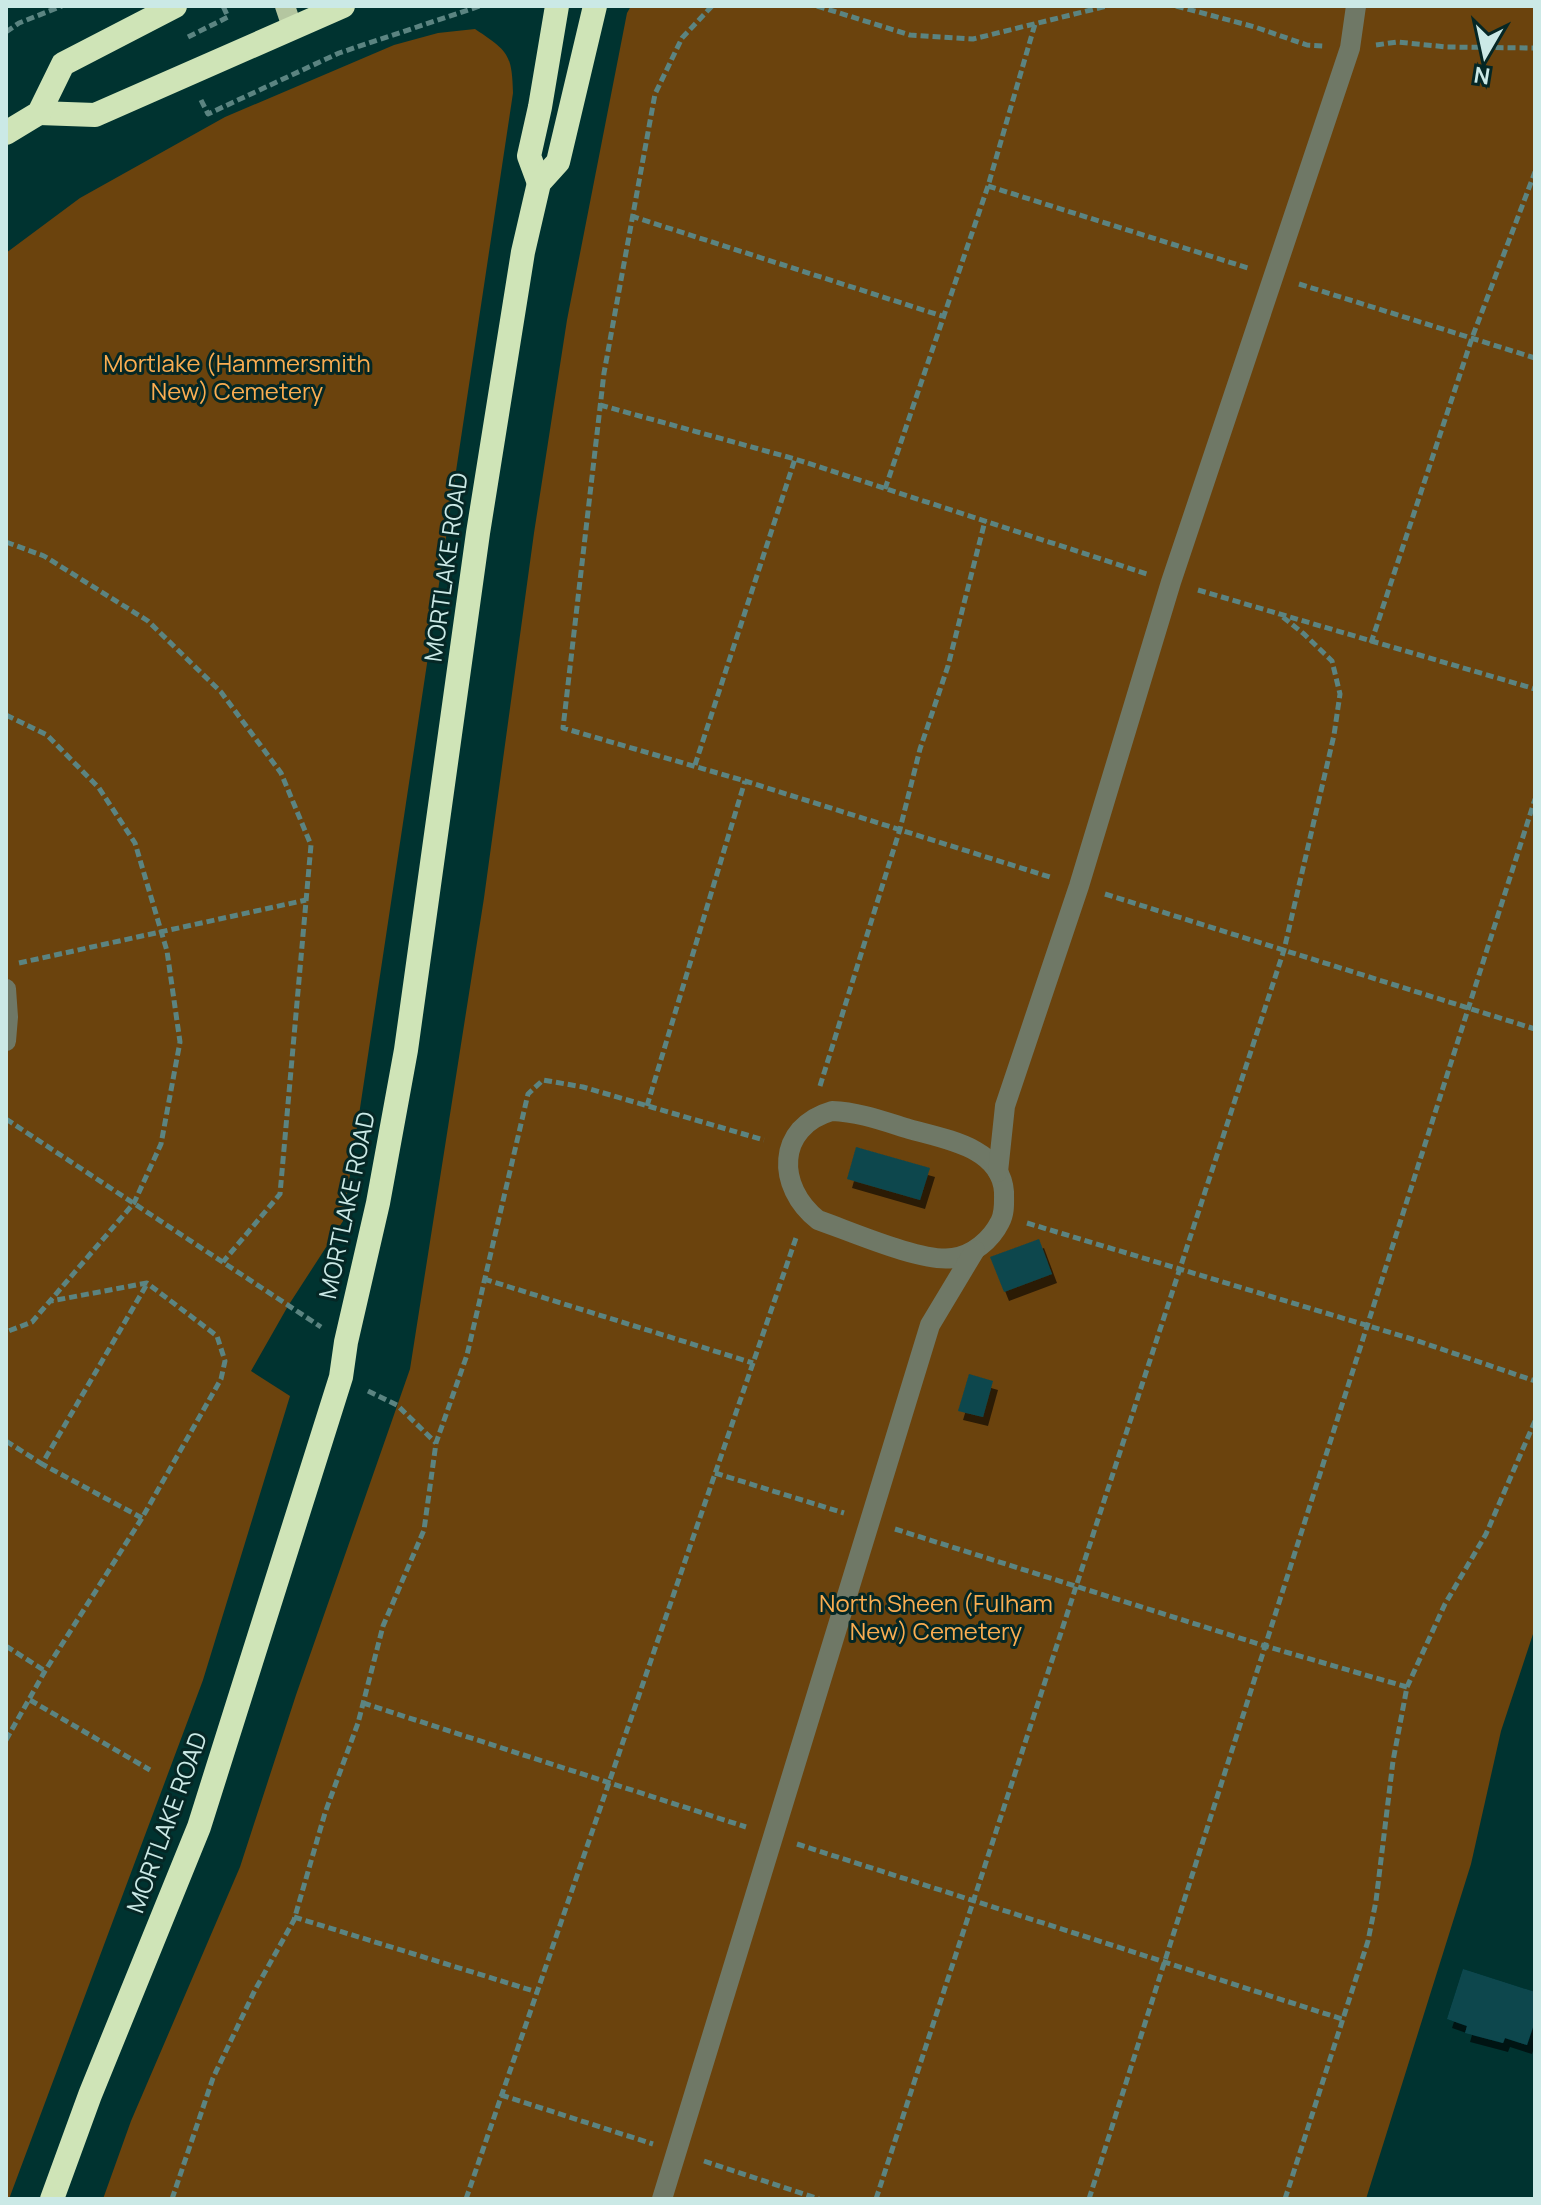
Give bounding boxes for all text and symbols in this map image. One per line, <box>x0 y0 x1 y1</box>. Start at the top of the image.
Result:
north arrow <box>1445 16 1525 96</box>
text: N <box>1472 60 1492 92</box>
park label: Mortlake (Hammersmith New) Cemetery <box>103 346 371 407</box>
street label: MORTLAKE ROAD <box>415 470 475 664</box>
street label: MORTLAKE ROAD <box>310 1108 382 1302</box>
park label: North Sheen (Fulham New) Cemetery <box>819 1586 1053 1647</box>
street label: MORTLAKE ROAD <box>118 1727 214 1917</box>

